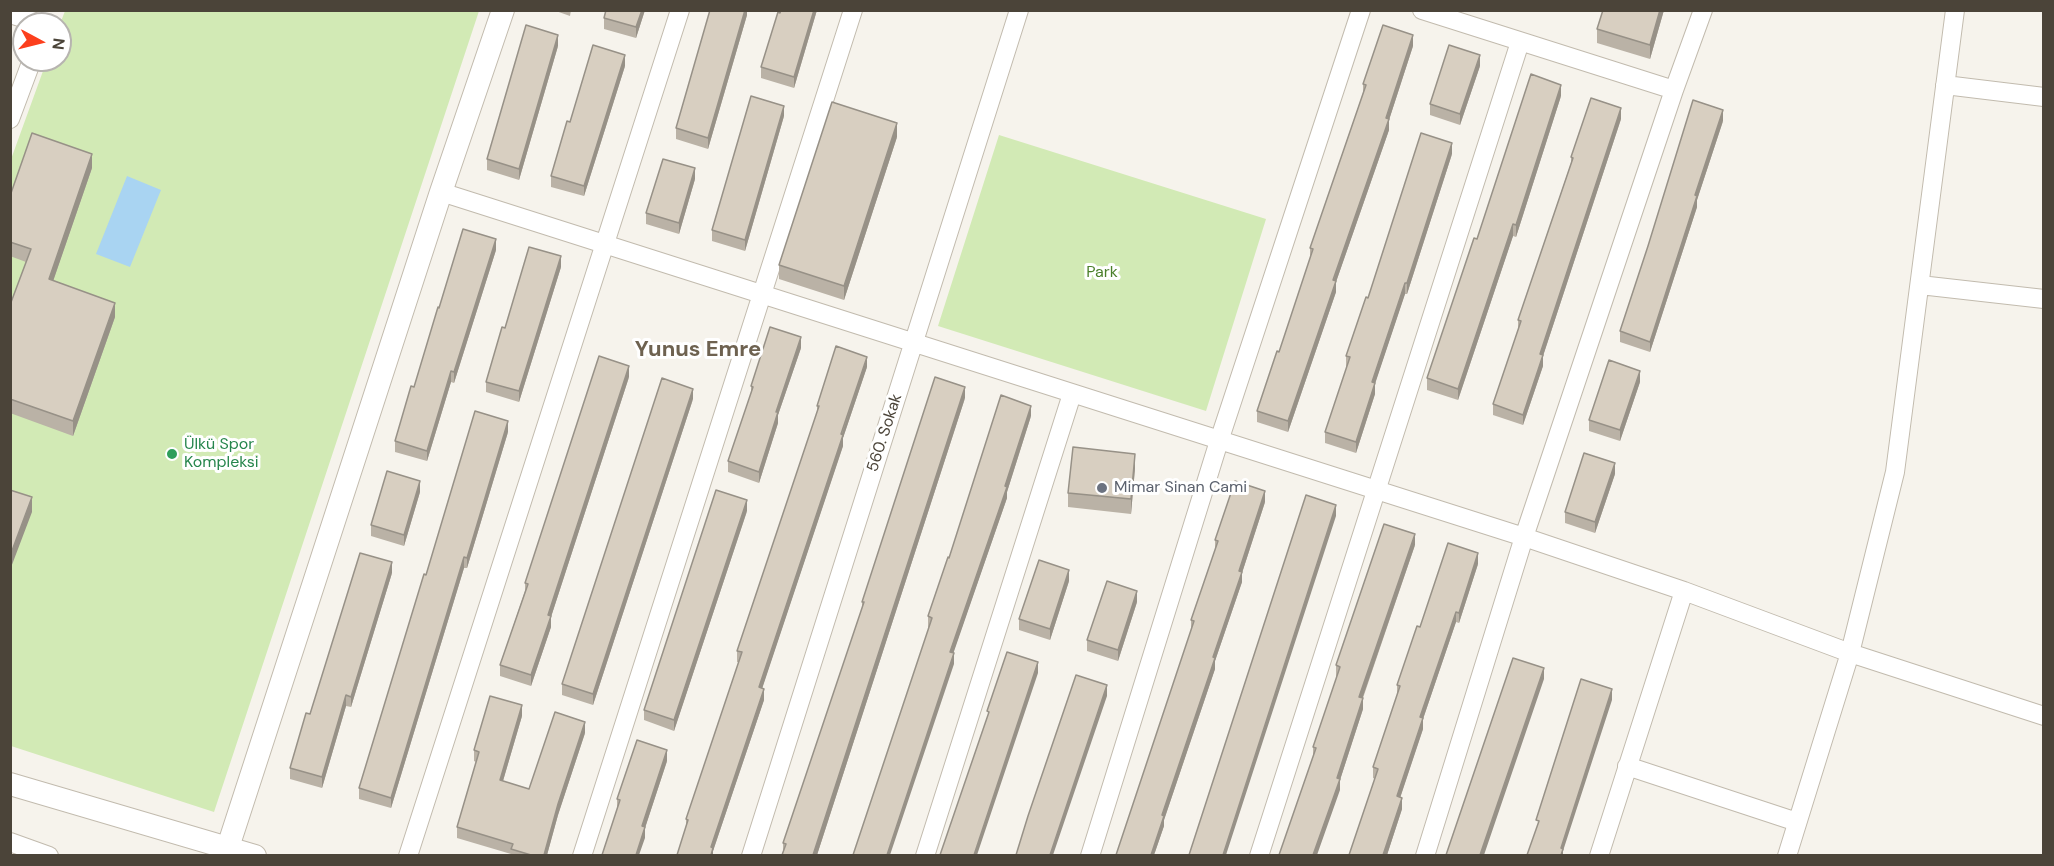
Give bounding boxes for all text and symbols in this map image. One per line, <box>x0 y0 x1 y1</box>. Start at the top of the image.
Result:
north arrow <box>12 12 72 72</box>
text: N <box>47 37 70 51</box>
park label: Park <box>1086 263 1118 283</box>
district label: Yunus Emre <box>635 337 761 363</box>
street label: 560. Sokak <box>863 391 907 475</box>
place label: Ülkü Spor Kompleksi <box>184 435 259 473</box>
marker: Ülkü Spor Kompleksi <box>165 447 179 461</box>
place label: Mimar Sinan Cami <box>1114 478 1247 498</box>
marker: Mimar Sinan Cami <box>1095 481 1109 495</box>

